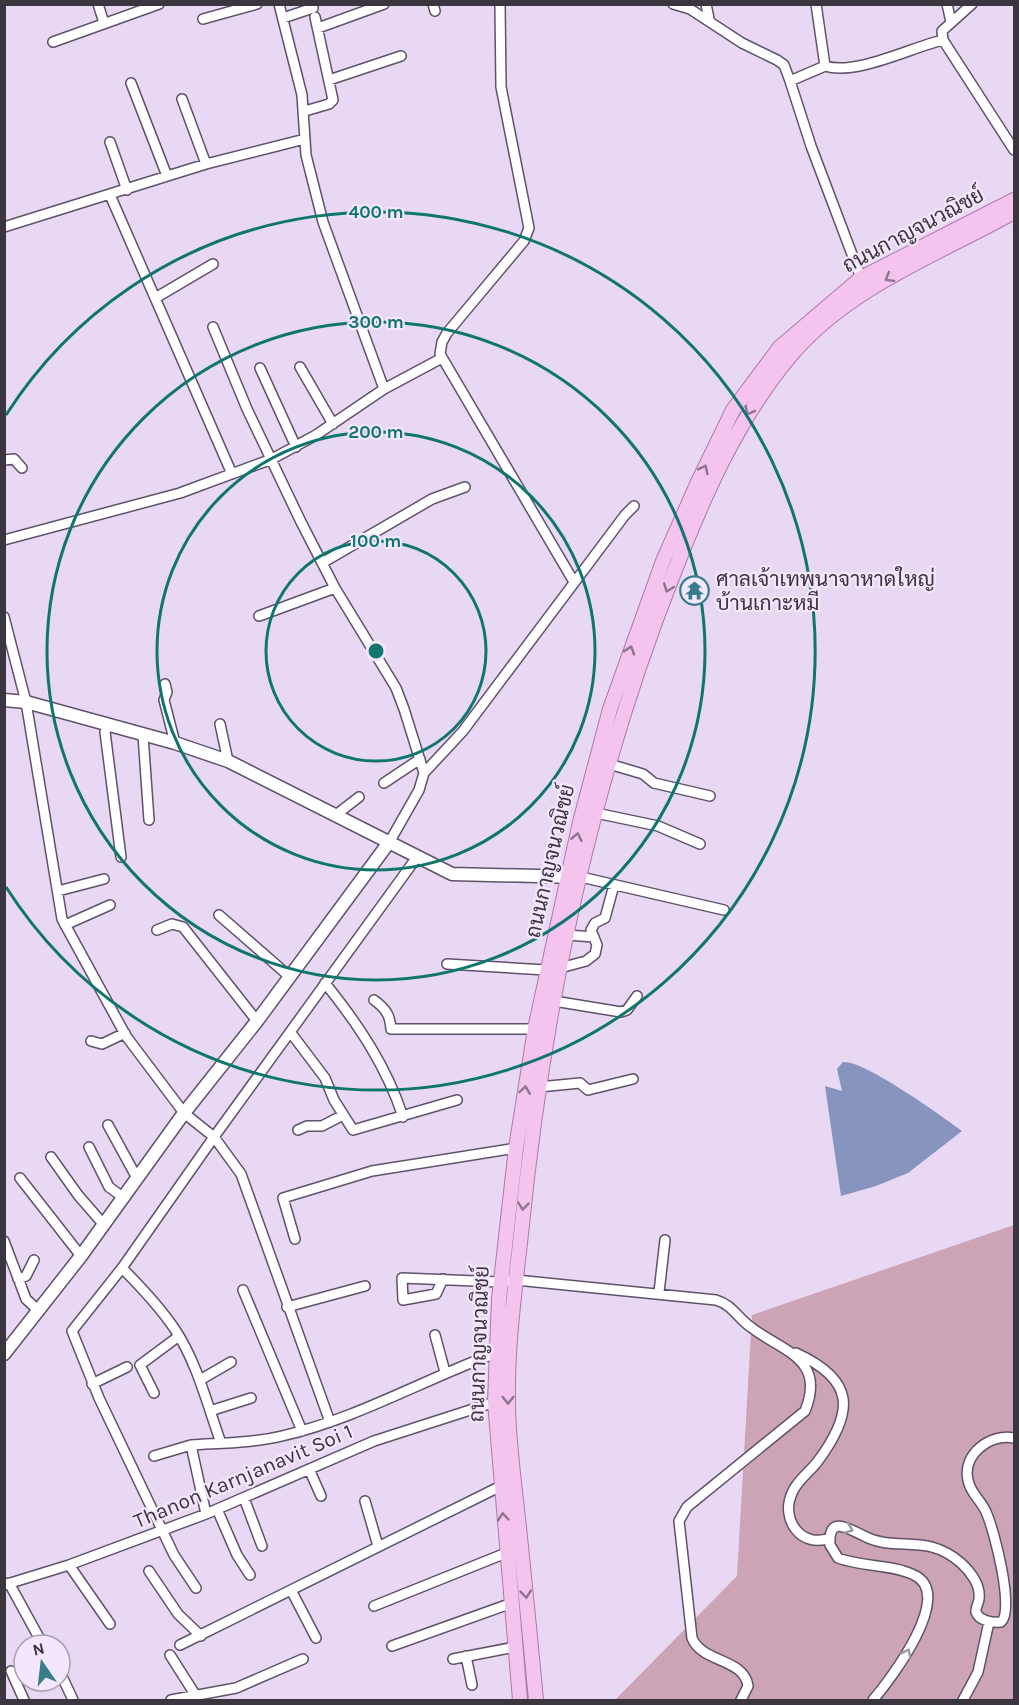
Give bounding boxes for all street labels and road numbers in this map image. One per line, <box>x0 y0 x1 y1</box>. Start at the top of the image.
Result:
street label: ถนนกาญจนวณิชย์ <box>837 181 988 277</box>
street label: ถนนกาญจนวณิชย์ <box>519 782 579 940</box>
street label: ถนนกาญจนวณิชย์ <box>462 1265 494 1423</box>
street label: Thanon Karnjanavit Soi 1 <box>130 1419 356 1533</box>

